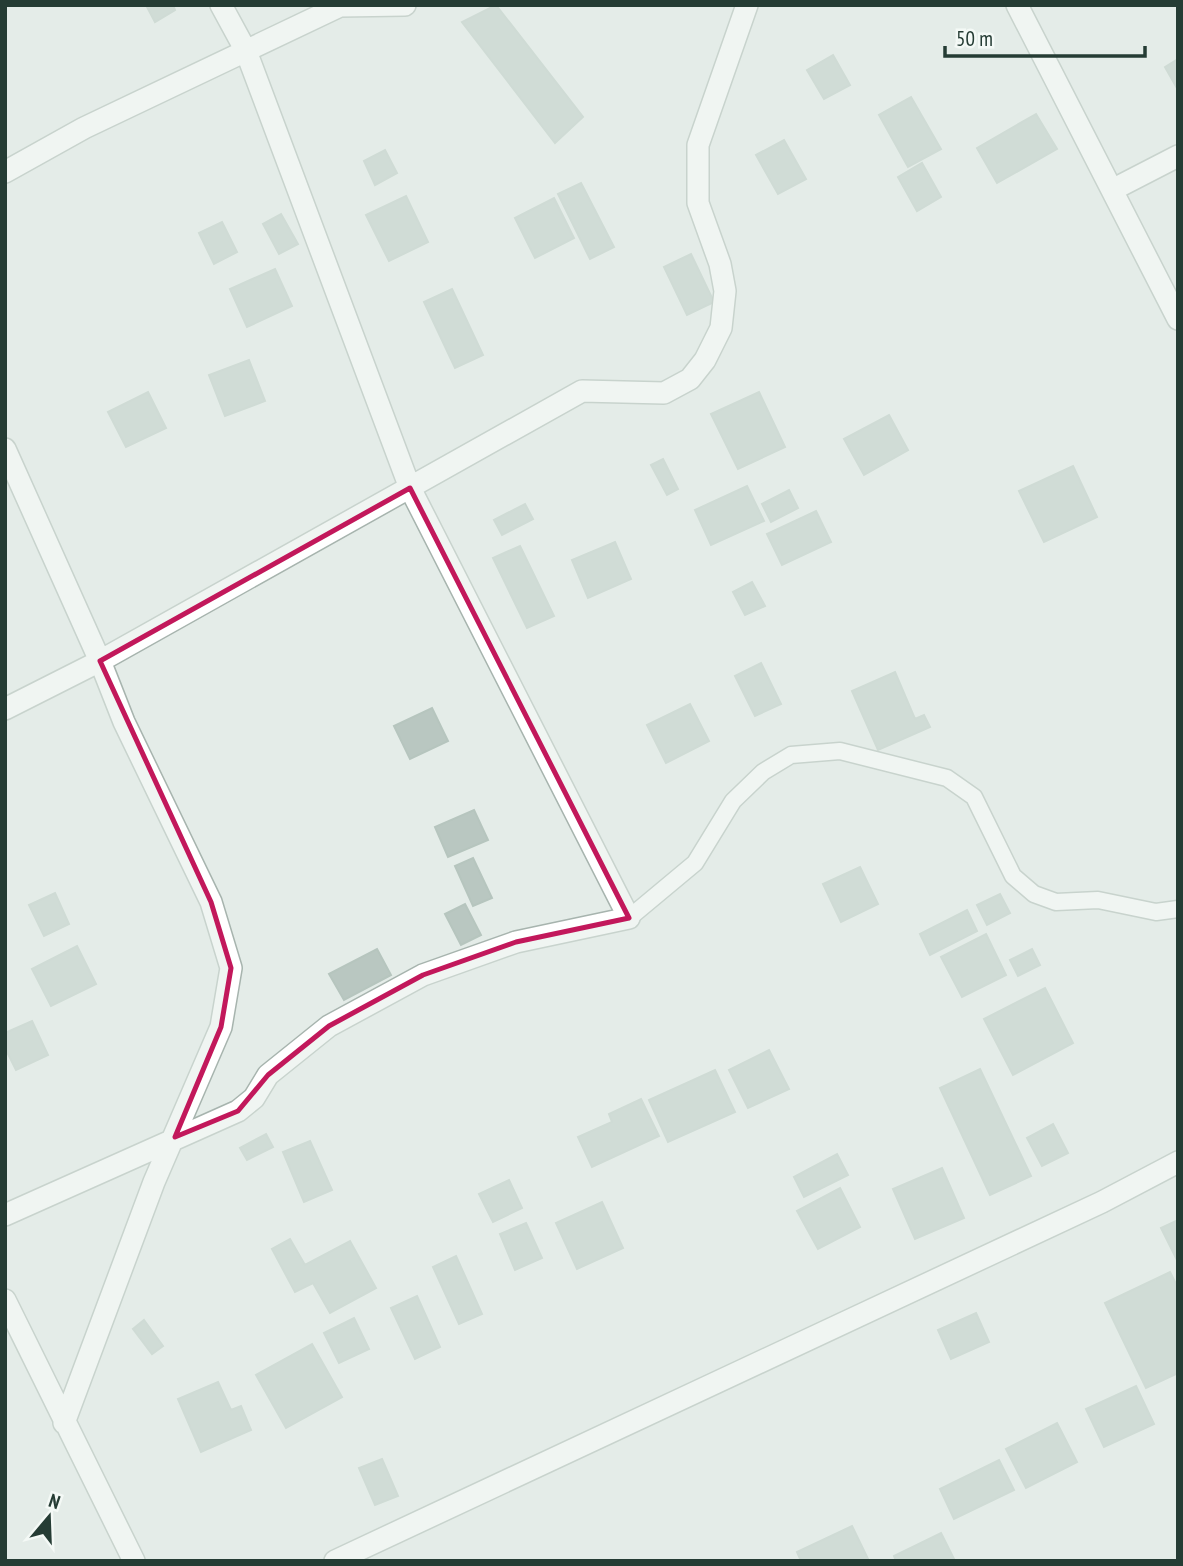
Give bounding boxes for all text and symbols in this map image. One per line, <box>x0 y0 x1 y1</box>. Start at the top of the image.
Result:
scale bar <box>945 14 1144 58</box>
text: 50 m <box>956 25 993 52</box>
north arrow <box>14 1482 84 1552</box>
text: N <box>46 1488 63 1514</box>

